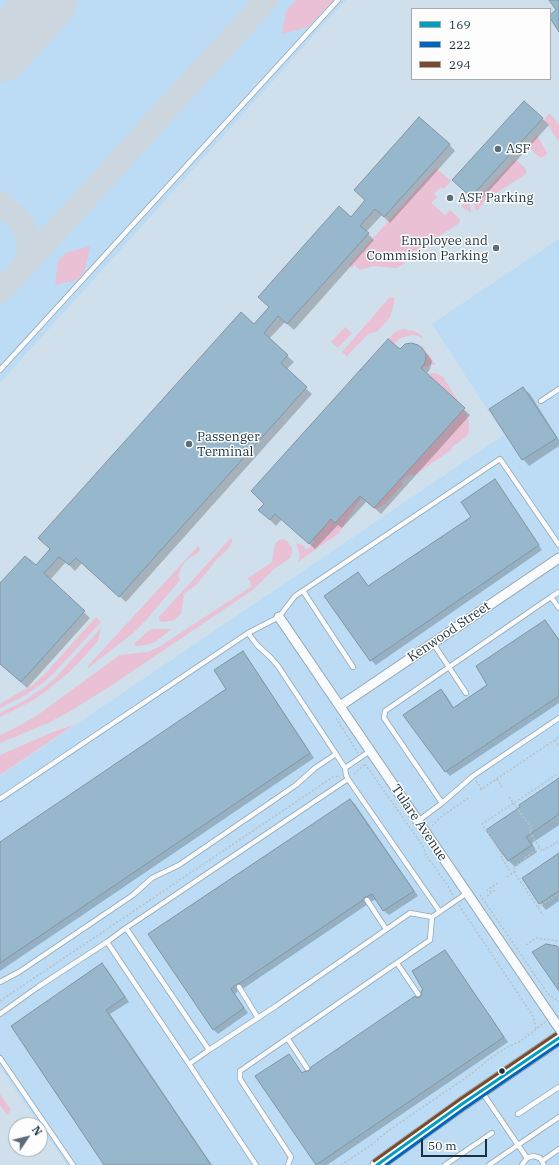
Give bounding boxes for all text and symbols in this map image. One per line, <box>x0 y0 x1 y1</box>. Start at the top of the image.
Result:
legend <box>411 8 551 80</box>
text: 169 <box>449 17 471 32</box>
text: 222 <box>449 37 471 52</box>
text: 294 <box>449 57 471 72</box>
place label: ASF <box>506 141 531 157</box>
marker: ASF <box>493 144 503 154</box>
place label: ASF Parking <box>458 190 534 206</box>
marker: ASF Parking <box>445 193 455 203</box>
place label: Employee and Commision Parking <box>367 233 488 264</box>
marker: Employee and Commision Parking <box>491 243 501 253</box>
place label: Passenger Terminal <box>197 429 260 460</box>
marker: Passenger Terminal <box>184 439 194 449</box>
street label: Kenwood Street <box>405 599 493 665</box>
street label: Tulare Avenue <box>388 782 450 864</box>
unlabelled marker <box>497 1066 507 1076</box>
north arrow <box>8 1117 48 1157</box>
text: N <box>29 1123 45 1138</box>
scale bar <box>423 1131 489 1157</box>
text: 50 m <box>428 1138 457 1153</box>

